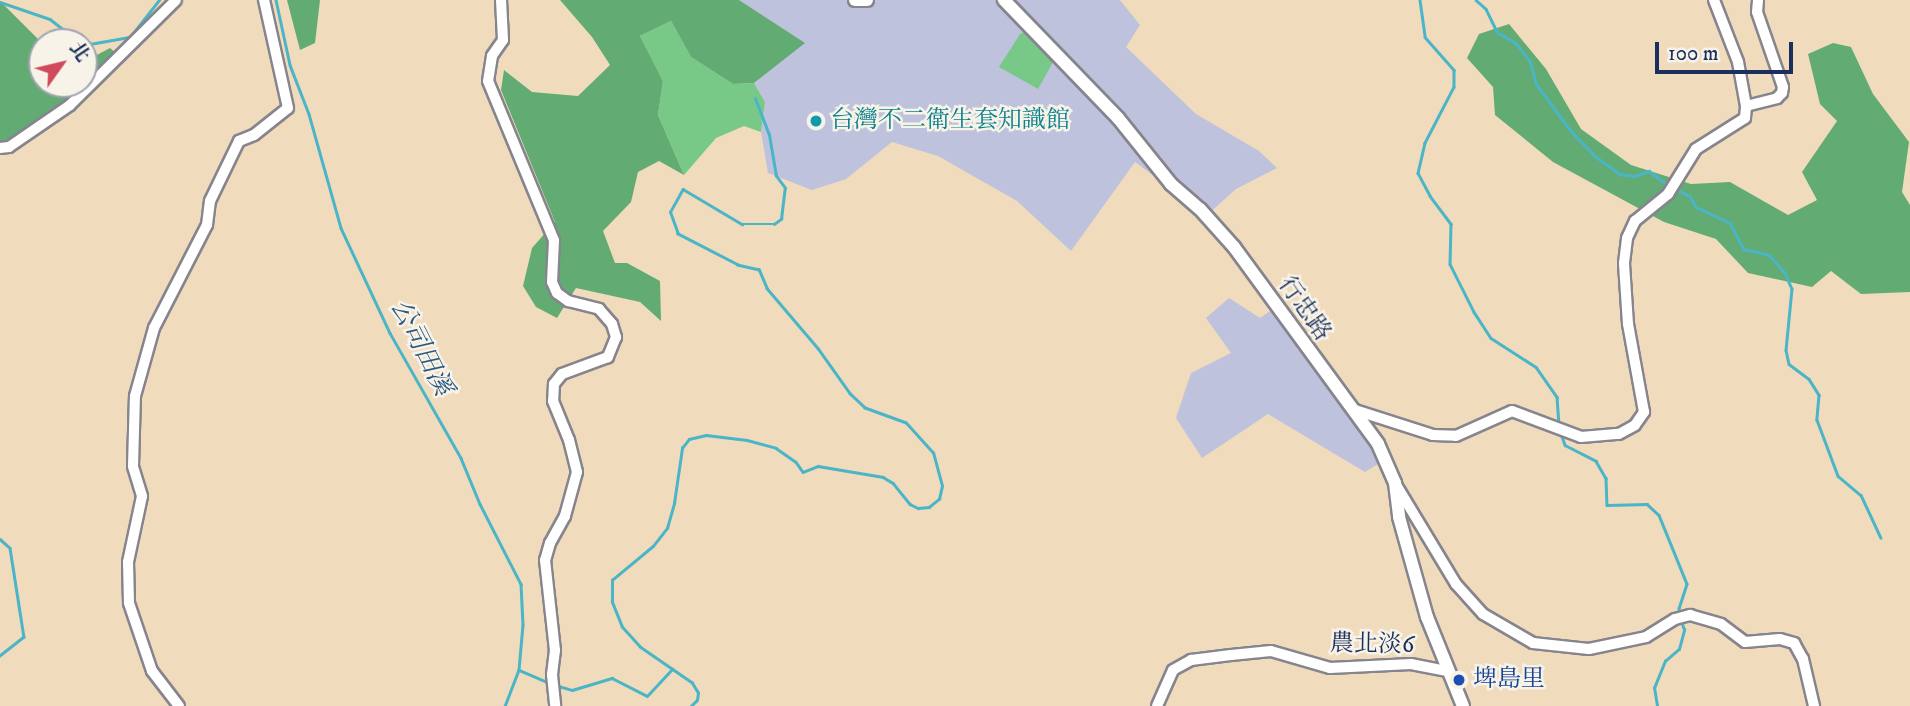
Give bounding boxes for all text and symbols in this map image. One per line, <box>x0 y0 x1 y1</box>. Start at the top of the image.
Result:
north arrow <box>28 28 98 98</box>
scale bar <box>1658 28 1796 72</box>
text: 北 <box>64 38 94 66</box>
text: 100 m <box>1668 41 1719 67</box>
place label: 台灣不二衛生套知識館 <box>830 107 1070 135</box>
marker: 台灣不二衛生套知識館 <box>808 113 824 129</box>
street label: 行忠路 <box>1272 271 1336 347</box>
water label: 公司田溪 <box>383 295 459 401</box>
street label: 農北淡6 <box>1330 630 1414 660</box>
place label: 埤島里 <box>1473 666 1545 694</box>
marker: 埤島里 <box>1451 672 1467 688</box>

